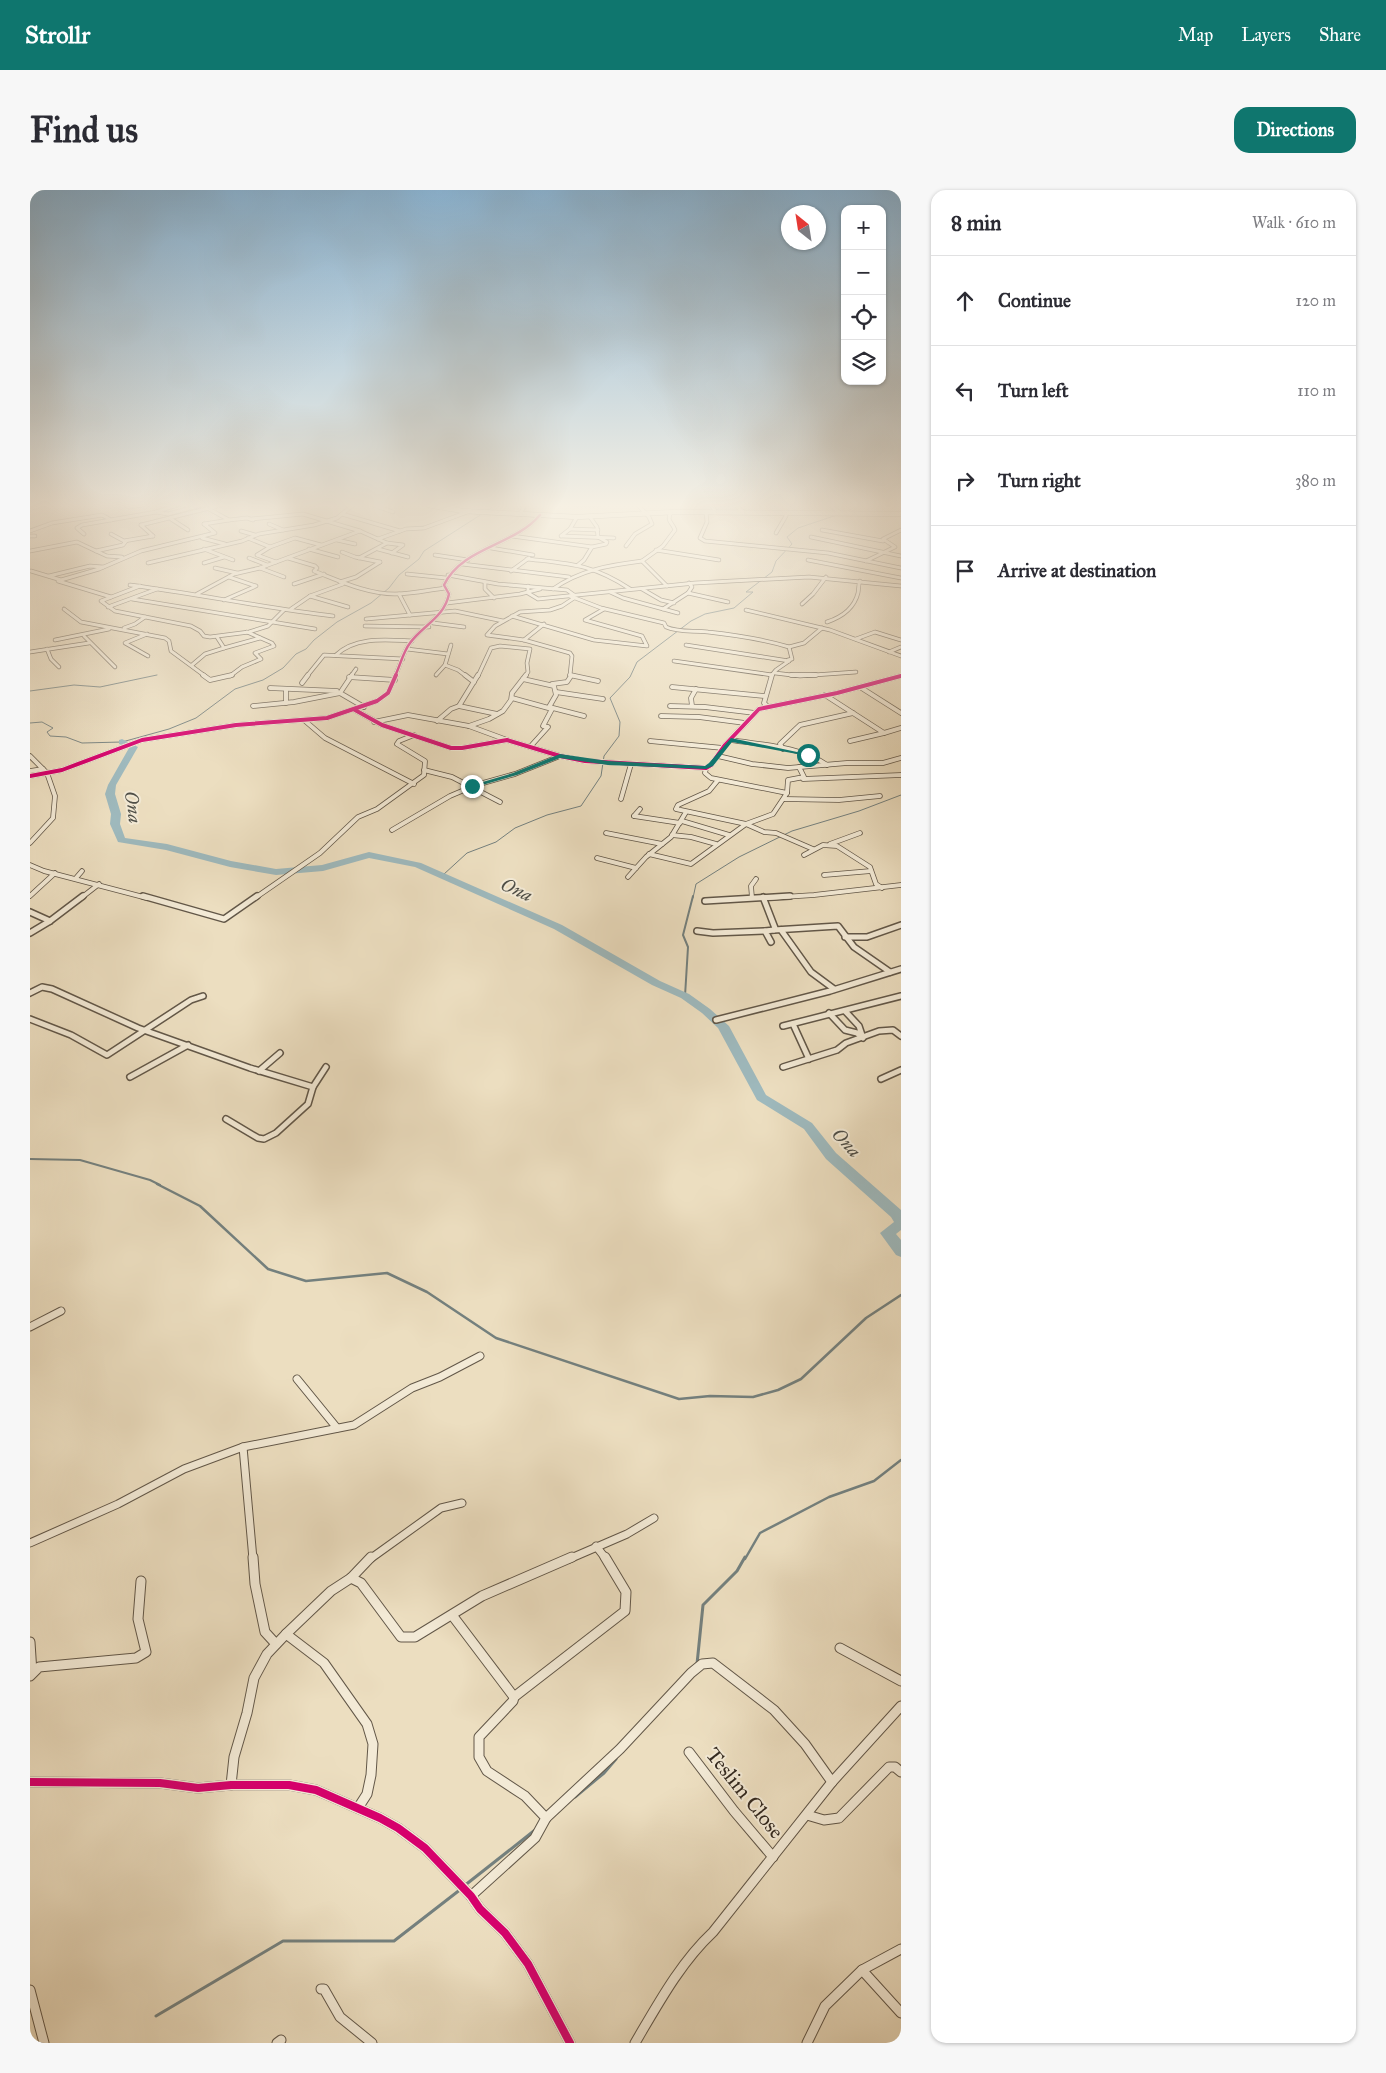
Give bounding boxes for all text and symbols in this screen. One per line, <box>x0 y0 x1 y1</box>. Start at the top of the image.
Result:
text: Strollr <box>25 20 90 50</box>
text: Map <box>1178 24 1213 46</box>
text: Layers <box>1241 24 1291 46</box>
text: Share <box>1319 24 1361 46</box>
button: Directions <box>1234 107 1356 153</box>
text: Find us <box>30 109 138 152</box>
north arrow <box>781 205 826 250</box>
map controls <box>841 205 886 385</box>
button: + <box>841 205 886 250</box>
text: 8 min <box>951 210 1001 236</box>
text: Walk · 610 m <box>1252 213 1336 232</box>
button: − <box>841 250 886 295</box>
icon: ahead <box>951 287 979 315</box>
text: Continue <box>998 289 1071 312</box>
text: 120 m <box>1296 291 1336 310</box>
button: locate <box>841 295 886 340</box>
button: layers <box>841 340 886 385</box>
icon: left <box>951 377 979 405</box>
text: Turn left <box>998 379 1068 402</box>
text: 110 m <box>1297 381 1336 400</box>
icon: right <box>951 467 979 495</box>
text: Turn right <box>998 469 1081 492</box>
text: 380 m <box>1295 471 1336 490</box>
icon: arrive <box>951 557 979 585</box>
text: Arrive at destination <box>998 559 1156 582</box>
route start <box>797 744 820 767</box>
route end <box>461 775 484 798</box>
water label: Ona <box>120 790 147 825</box>
water label: Ona <box>497 872 536 907</box>
water label: Ona <box>827 1123 866 1162</box>
street label: Teslim Close <box>700 1742 790 1844</box>

